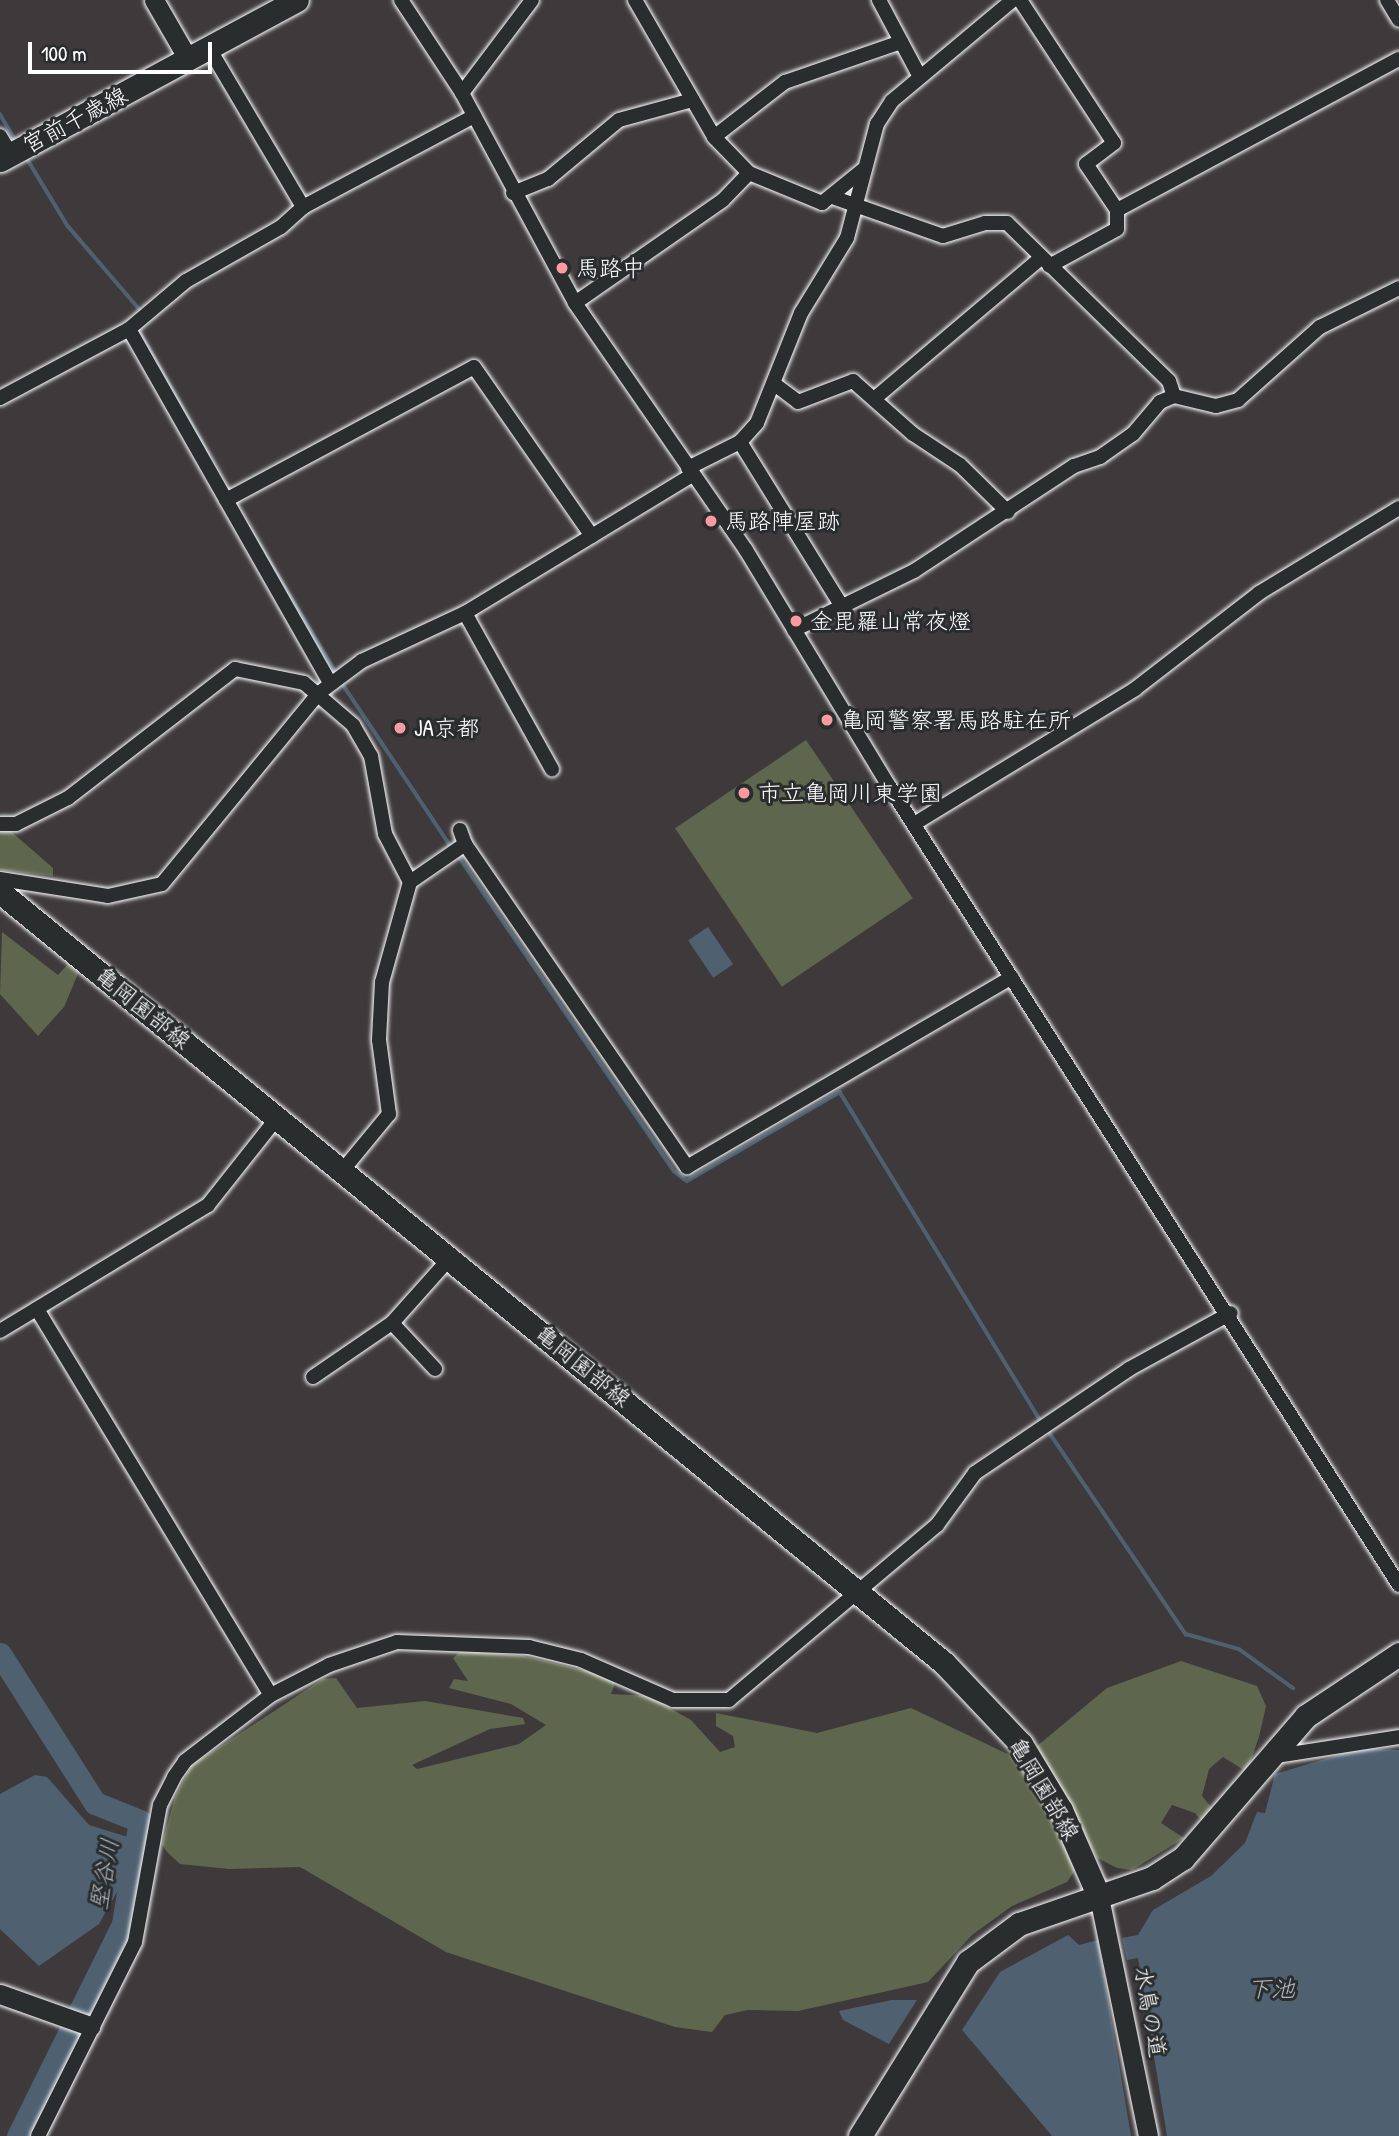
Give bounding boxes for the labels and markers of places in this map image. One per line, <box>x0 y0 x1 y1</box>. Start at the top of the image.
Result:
place label: 馬路中 <box>576 254 645 282</box>
marker: 馬路中 <box>554 260 570 276</box>
place label: 馬路陣屋跡 <box>725 507 840 535</box>
marker: 馬路陣屋跡 <box>703 513 719 529</box>
place label: 金毘羅山常夜燈 <box>810 607 971 635</box>
marker: 金毘羅山常夜燈 <box>788 613 804 629</box>
place label: 亀岡警察署馬路駐在所 <box>841 706 1071 734</box>
marker: 亀岡警察署馬路駐在所 <box>819 712 835 728</box>
place label: JA京都 <box>414 714 480 742</box>
marker: JA京都 <box>392 720 408 736</box>
place label: 市立亀岡川東学園 <box>758 779 942 807</box>
marker: 市立亀岡川東学園 <box>736 785 752 801</box>

